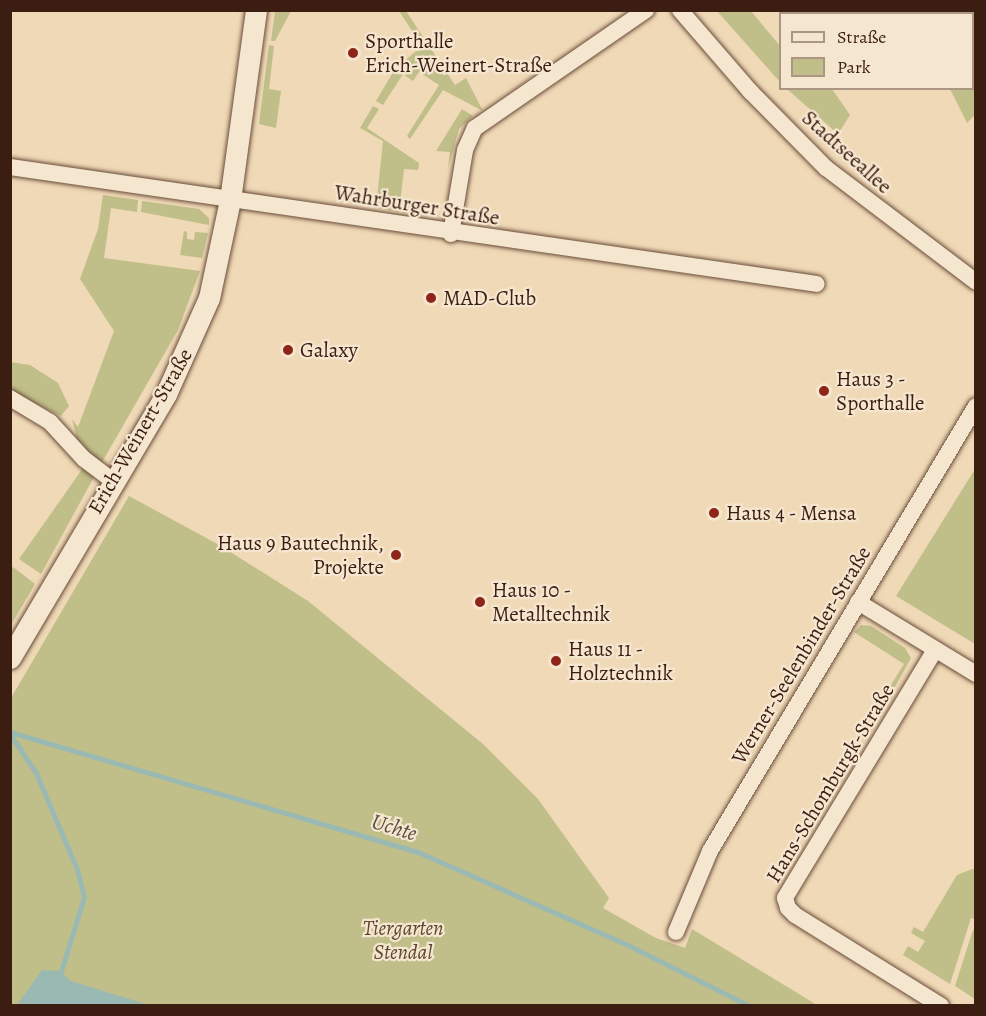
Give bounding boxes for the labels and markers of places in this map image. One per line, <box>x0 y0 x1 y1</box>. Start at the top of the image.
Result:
place label: Sporthalle Erich-Weinert-Straße <box>365 28 552 78</box>
marker: Sporthalle Erich-Weinert-Straße <box>346 46 360 60</box>
place label: MAD-Club <box>443 285 536 311</box>
marker: MAD-Club <box>424 291 438 305</box>
place label: Galaxy <box>300 337 358 363</box>
marker: Galaxy <box>281 343 295 357</box>
place label: Haus 3 - Sporthalle <box>836 366 924 416</box>
marker: Haus 3 - Sporthalle <box>817 384 831 398</box>
place label: Haus 4 - Mensa <box>726 500 857 526</box>
marker: Haus 4 - Mensa <box>707 506 721 520</box>
place label: Haus 9 Bautechnik, Projekte <box>217 530 384 580</box>
marker: Haus 9 Bautechnik, Projekte <box>389 548 403 562</box>
place label: Haus 10 - Metalltechnik <box>492 577 610 627</box>
marker: Haus 10 - Metalltechnik <box>473 595 487 609</box>
place label: Haus 11 - Holztechnik <box>568 636 673 686</box>
marker: Haus 11 - Holztechnik <box>549 654 563 668</box>

